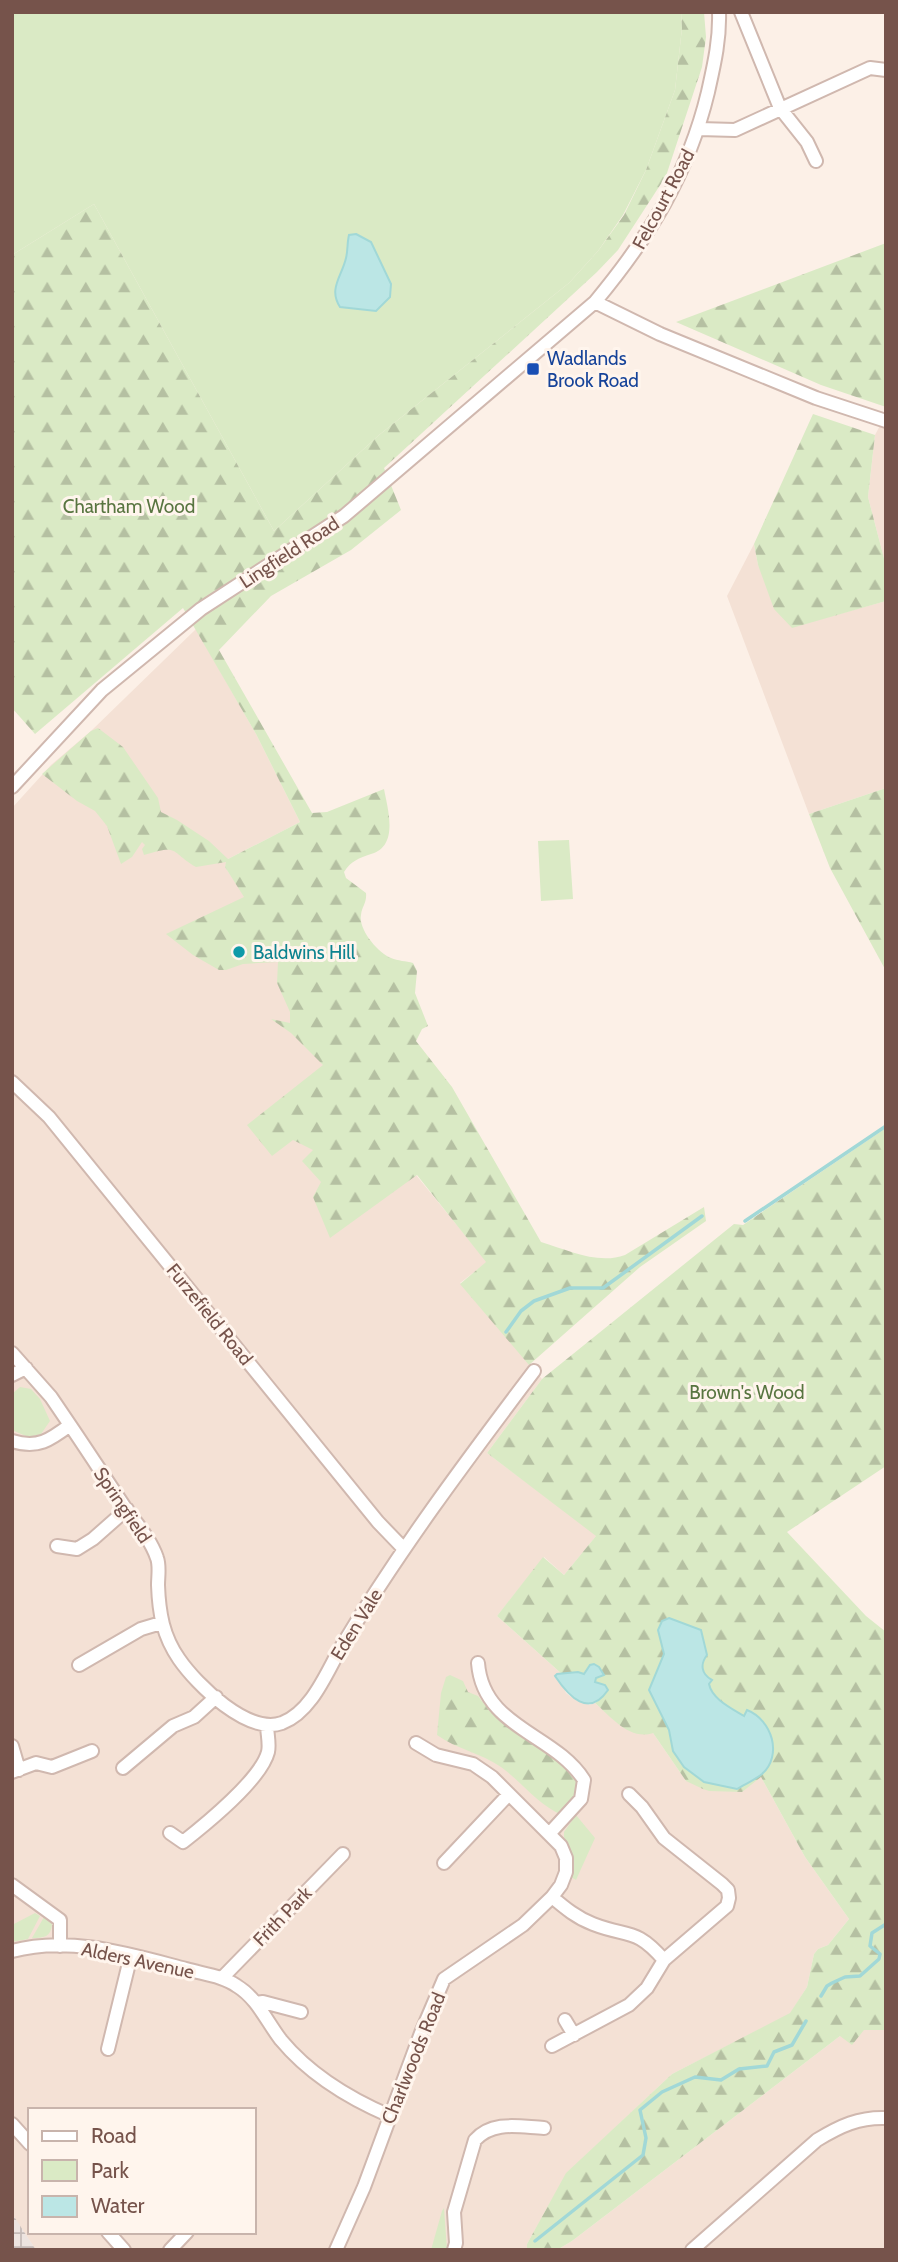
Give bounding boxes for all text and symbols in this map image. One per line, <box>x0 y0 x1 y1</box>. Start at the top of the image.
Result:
street label: Felcourt Road <box>627 145 699 253</box>
place label: Wadlands Brook Road <box>547 347 639 392</box>
marker: Wadlands Brook Road <box>525 361 541 377</box>
park label: Chartham Wood <box>63 495 195 518</box>
street label: Lingfield Road <box>235 512 343 593</box>
place label: Baldwins Hill <box>253 941 356 964</box>
marker: Baldwins Hill <box>231 944 247 960</box>
street label: Furzefield Road <box>162 1259 258 1370</box>
park label: Brown's Wood <box>689 1381 805 1404</box>
street label: Springfield <box>89 1463 156 1548</box>
street label: Eden Vale <box>326 1584 387 1664</box>
street label: Frith Park <box>248 1881 317 1951</box>
street label: Alders Avenue <box>79 1937 197 1984</box>
street label: Charlwoods Road <box>377 1989 450 2127</box>
legend <box>28 2108 256 2234</box>
text: Road <box>91 2123 137 2148</box>
text: Park <box>91 2158 129 2183</box>
text: Water <box>91 2193 145 2218</box>

